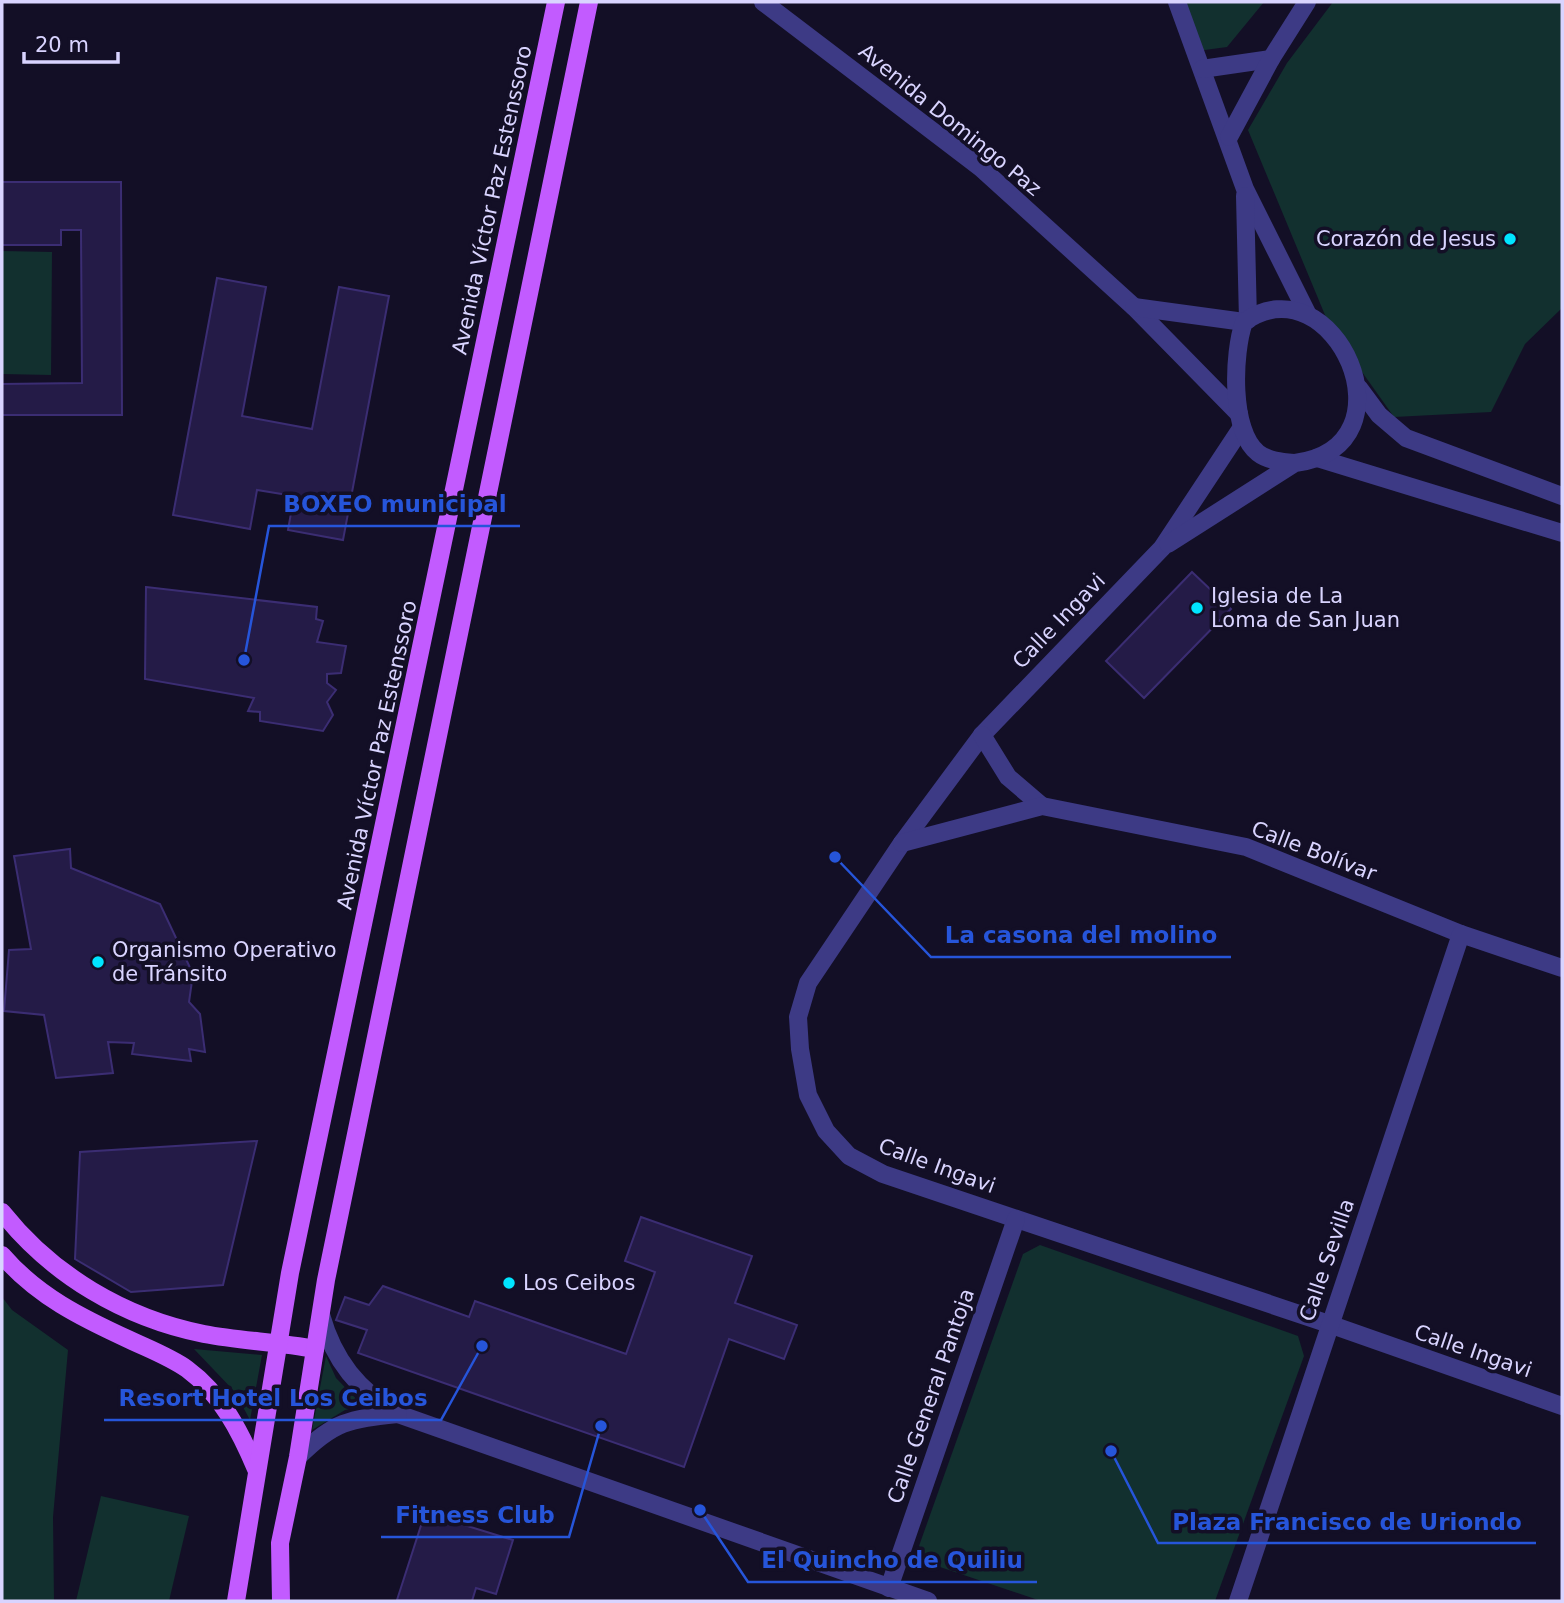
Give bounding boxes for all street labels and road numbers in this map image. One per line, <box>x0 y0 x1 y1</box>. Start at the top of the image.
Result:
street label: Avenida Domingo Paz <box>854 39 1046 201</box>
street label: Avenida Víctor Paz Estenssoro <box>447 43 537 357</box>
street label: Calle Ingavi <box>1008 569 1110 673</box>
street label: Avenida Víctor Paz Estenssoro <box>332 598 422 912</box>
street label: Calle Bolívar <box>1248 816 1380 886</box>
street label: Calle Ingavi <box>875 1134 999 1198</box>
street label: Calle Sevilla <box>1295 1196 1359 1324</box>
street label: Calle General Pantoja <box>883 1285 979 1507</box>
street label: Calle Ingavi <box>1411 1320 1535 1382</box>

